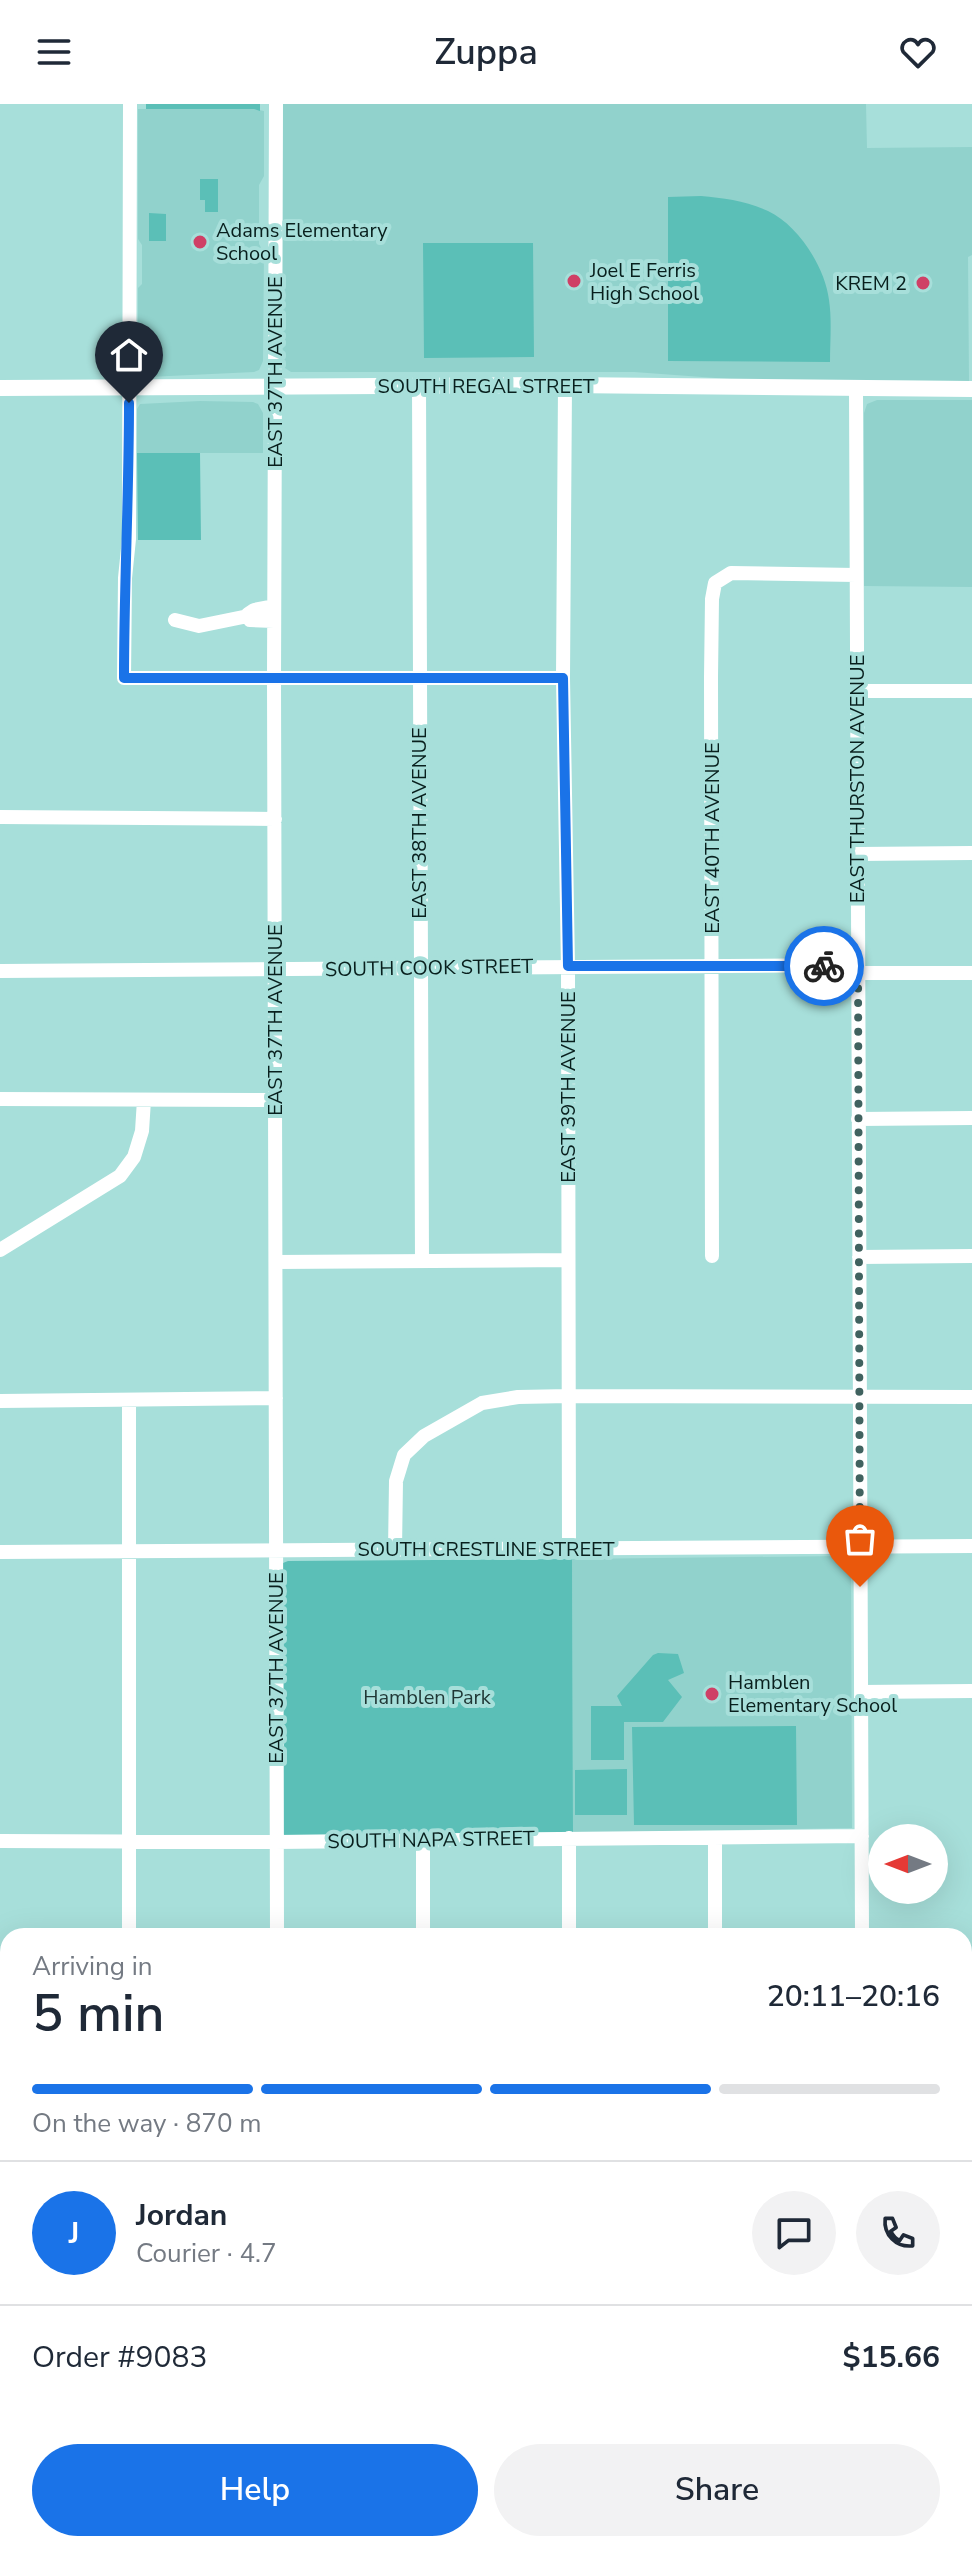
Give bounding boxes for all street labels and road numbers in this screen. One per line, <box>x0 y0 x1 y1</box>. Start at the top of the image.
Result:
street label: EAST 37TH AVENUE <box>262 276 289 468</box>
street label: SOUTH REGAL STREET <box>377 373 595 400</box>
street label: EAST THURSTON AVENUE <box>844 655 871 903</box>
street label: EAST 38TH AVENUE <box>406 727 433 919</box>
street label: EAST 40TH AVENUE <box>699 742 726 934</box>
street label: EAST 37TH AVENUE <box>262 924 289 1116</box>
street label: SOUTH COOK STREET <box>325 953 533 983</box>
street label: EAST 39TH AVENUE <box>555 991 582 1183</box>
street label: SOUTH CRESTLINE STREET <box>357 1536 615 1563</box>
street label: EAST 37TH AVENUE <box>263 1572 290 1764</box>
street label: SOUTH NAPA STREET <box>327 1825 535 1855</box>

